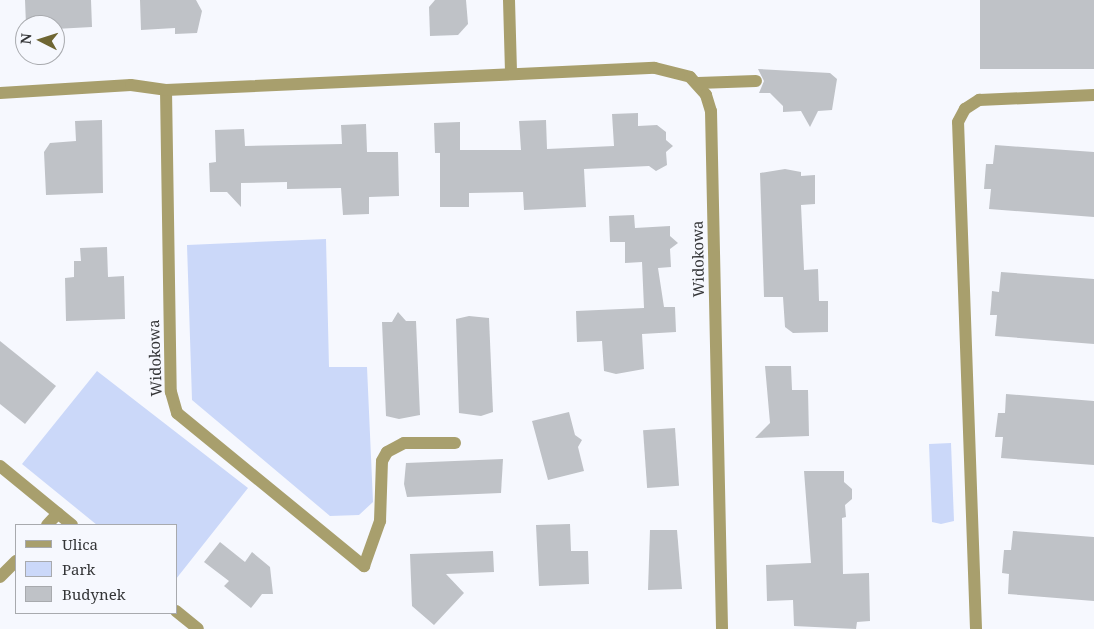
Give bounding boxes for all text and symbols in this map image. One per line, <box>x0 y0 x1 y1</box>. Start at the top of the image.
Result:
north arrow <box>15 15 65 65</box>
text: N <box>16 32 35 45</box>
street label: Widokowa <box>688 220 708 298</box>
street label: Widokowa <box>145 319 165 397</box>
legend <box>15 524 178 614</box>
text: Ulica <box>62 534 98 554</box>
text: Park <box>62 559 95 579</box>
text: Budynek <box>62 584 126 604</box>

